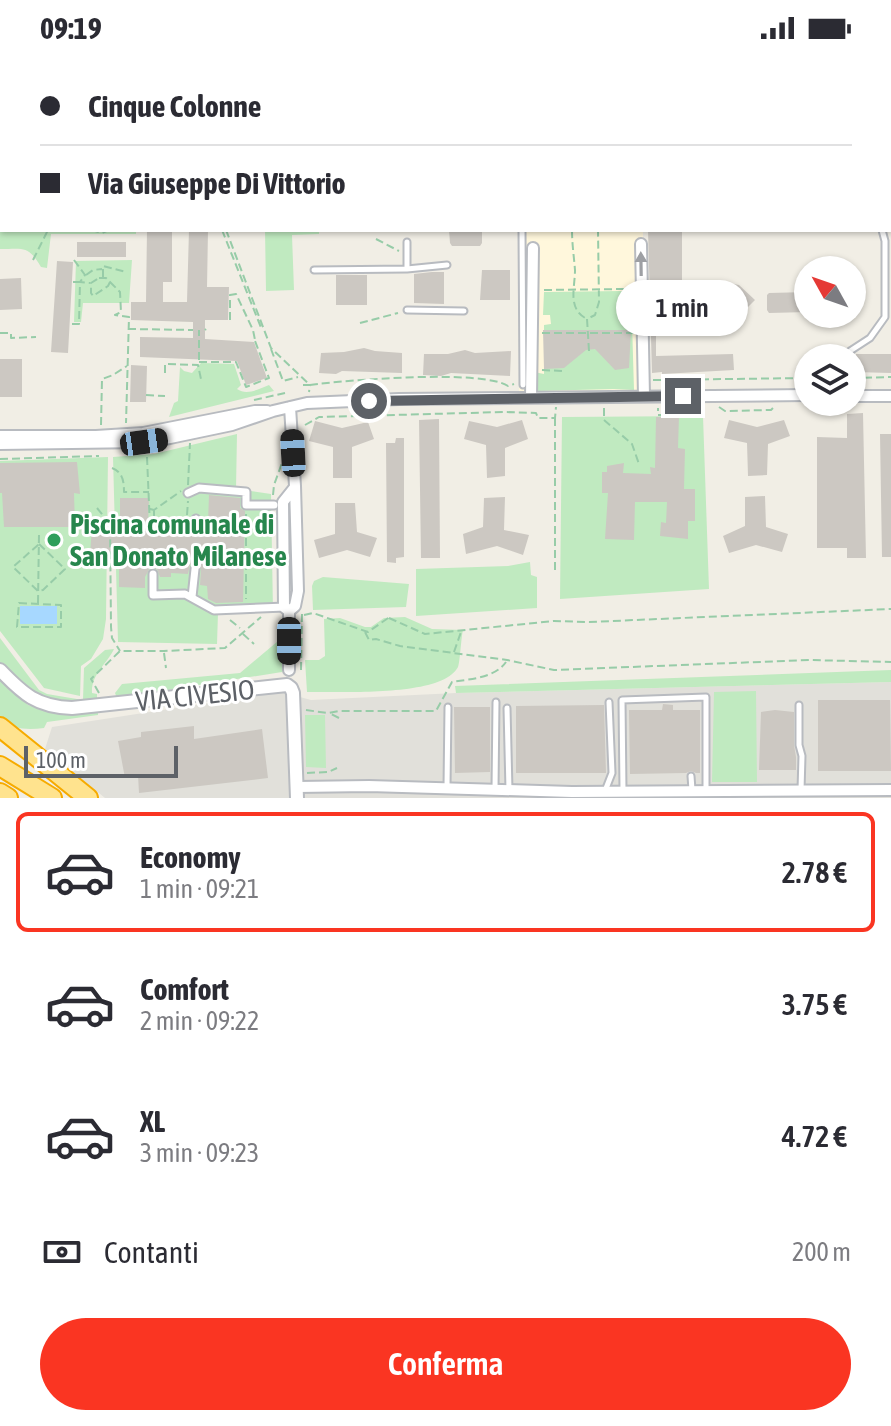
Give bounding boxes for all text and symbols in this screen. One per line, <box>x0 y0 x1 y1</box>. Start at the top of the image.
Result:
text: 09:19 <box>40 11 102 45</box>
text: Cinque Colonne <box>88 89 261 123</box>
text: Via Giuseppe Di Vittorio <box>88 166 346 200</box>
one-way arrow <box>635 251 648 276</box>
north arrow <box>794 256 866 328</box>
map controls <box>794 256 866 416</box>
callout: 1 min <box>617 280 749 336</box>
text: 1 min <box>655 293 709 323</box>
button: layers <box>794 344 866 416</box>
route end <box>665 378 701 414</box>
route start <box>351 383 387 419</box>
car <box>119 427 169 457</box>
car <box>280 428 306 478</box>
place label: Piscina comunale di San Donato Milanese <box>70 508 287 572</box>
marker: Piscina comunale di San Donato Milanese <box>45 531 63 549</box>
car <box>277 617 301 665</box>
street label: VIA CIVESIO <box>134 673 256 717</box>
scale bar <box>24 742 178 778</box>
text: 100 m <box>36 747 86 773</box>
icon: car <box>44 836 116 908</box>
text: Economy <box>140 840 241 874</box>
text: 2.78 € <box>782 855 847 889</box>
text: 1 min · 09:21 <box>140 874 259 904</box>
icon: car <box>44 968 116 1040</box>
text: Comfort <box>140 972 229 1006</box>
text: 3.75 € <box>782 987 847 1021</box>
text: 2 min · 09:22 <box>140 1006 259 1036</box>
icon: car <box>44 1100 116 1172</box>
text: XL <box>140 1104 165 1138</box>
text: 4.72 € <box>782 1119 847 1153</box>
text: 3 min · 09:23 <box>140 1138 259 1168</box>
icon: cash <box>40 1230 84 1274</box>
text: Contanti <box>104 1235 199 1269</box>
text: 200 m <box>792 1237 851 1267</box>
button: Conferma <box>40 1318 851 1410</box>

